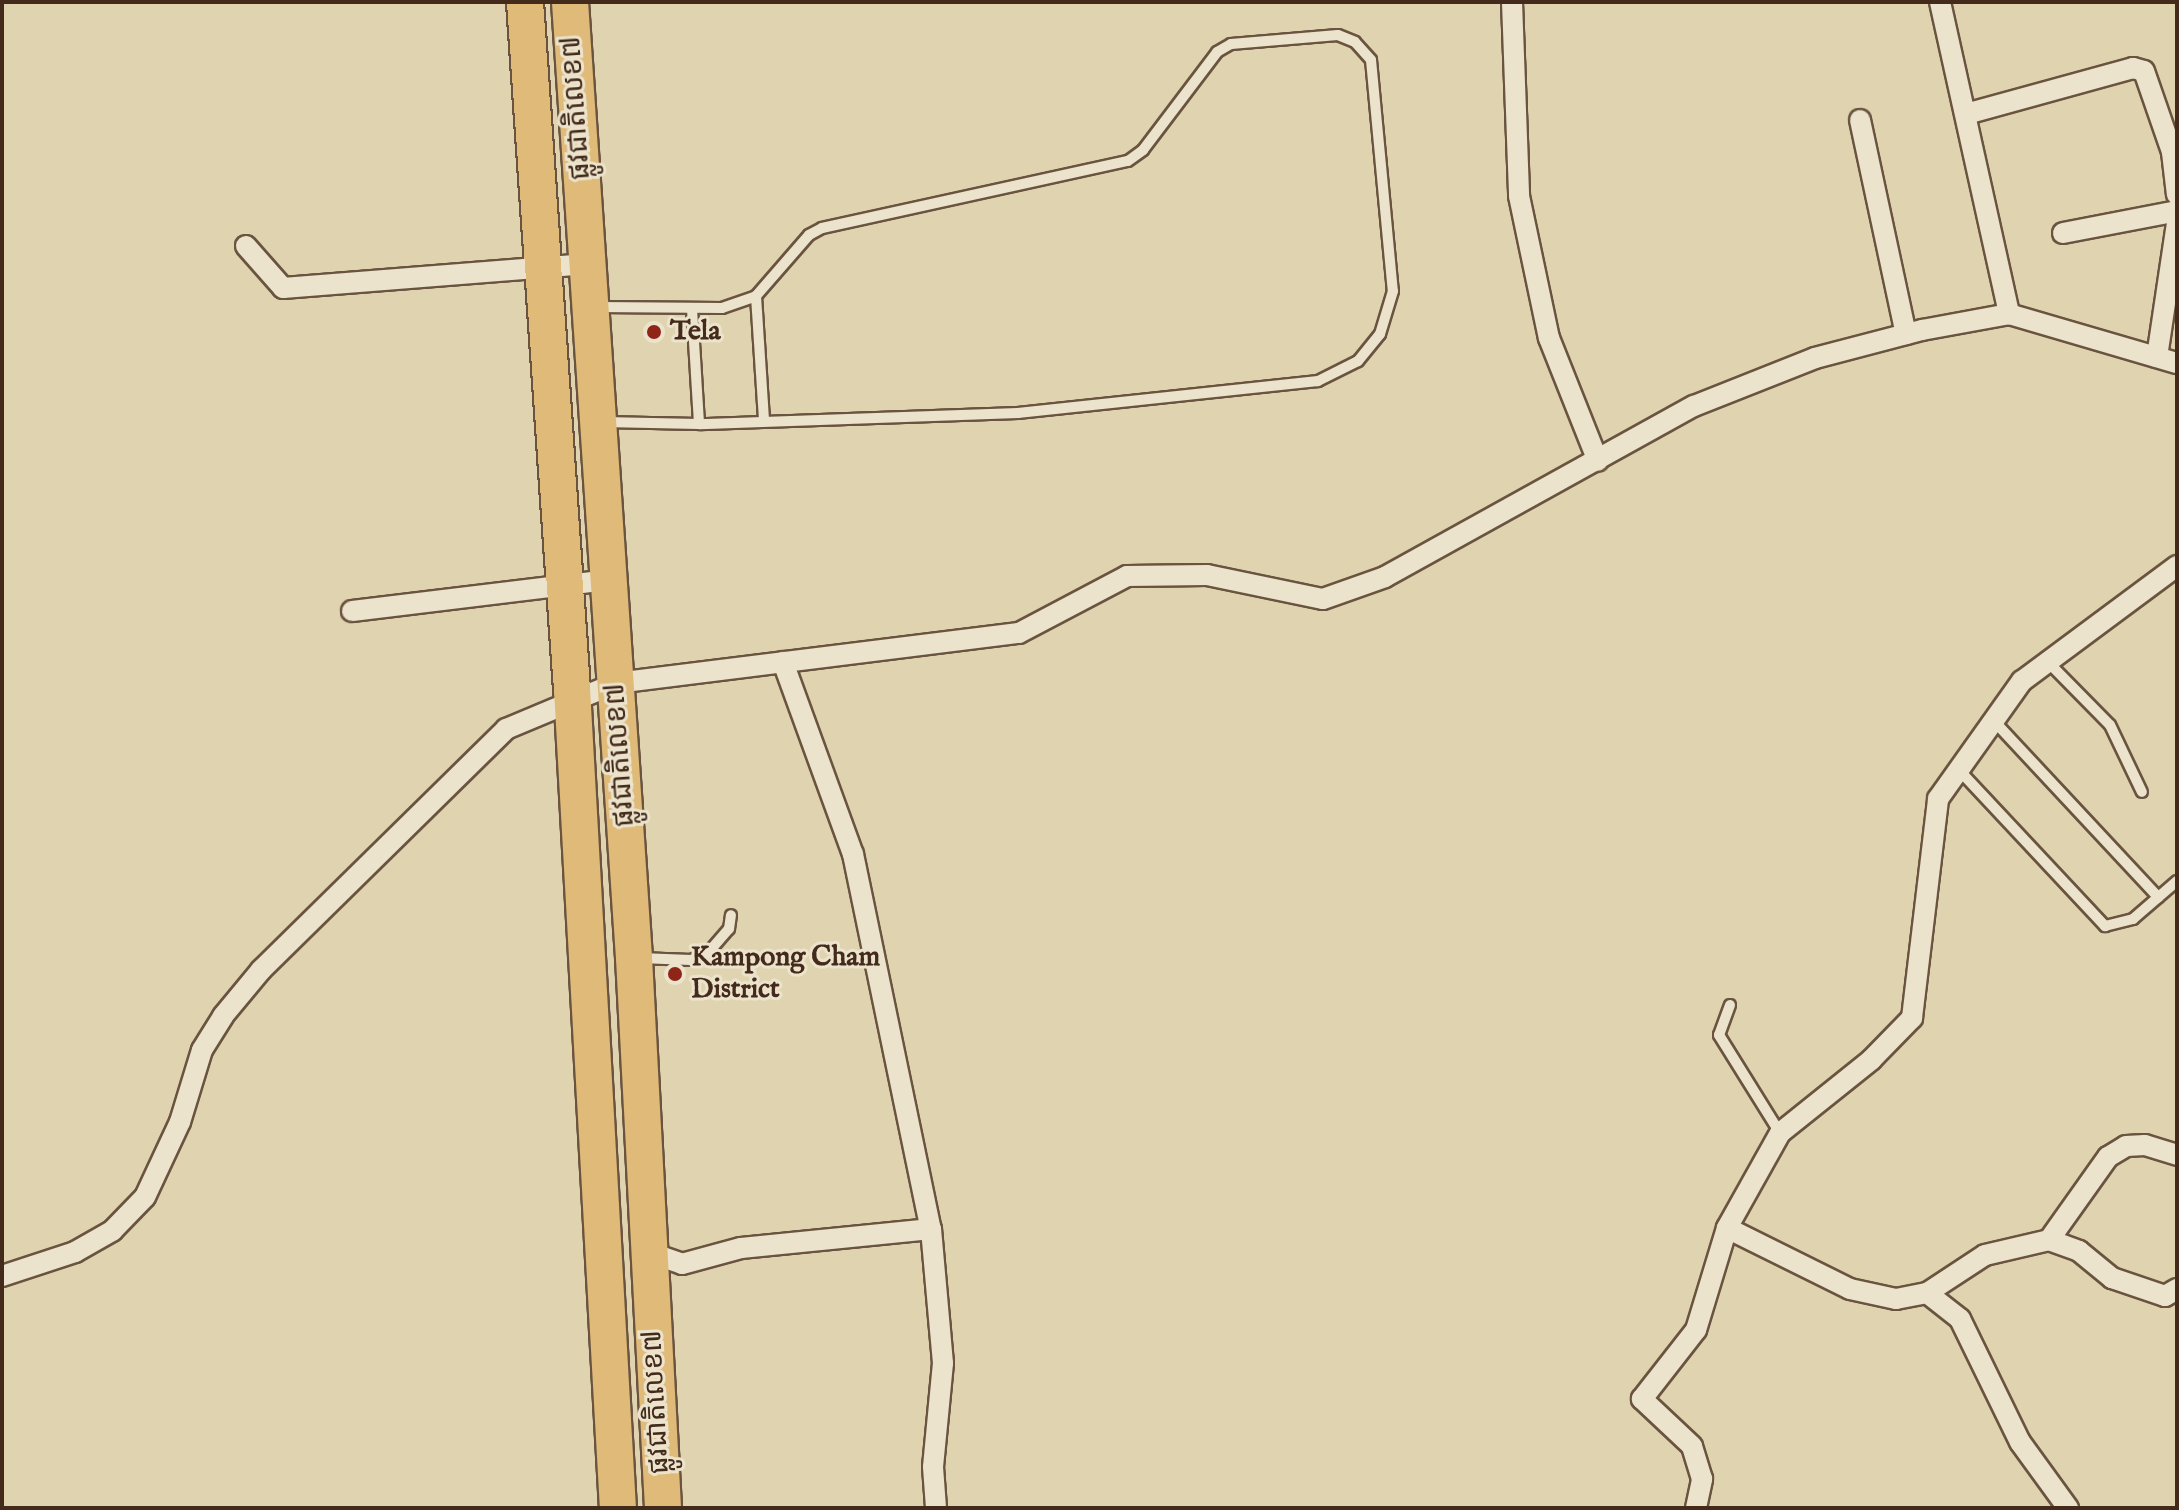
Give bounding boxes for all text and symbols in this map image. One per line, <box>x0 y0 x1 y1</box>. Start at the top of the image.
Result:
street label: ផ្លូវជាតិលេខ៧ <box>555 35 599 181</box>
place label: Tela <box>670 315 721 349</box>
marker: Tela <box>645 323 663 341</box>
street label: ផ្លូវជាតិលេខ៧ <box>599 682 643 828</box>
place label: Kampong Cham District <box>691 941 880 1007</box>
marker: Kampong Cham District <box>666 965 684 983</box>
street label: ផ្លូវជាតិលេខ៧ <box>636 1329 678 1475</box>

